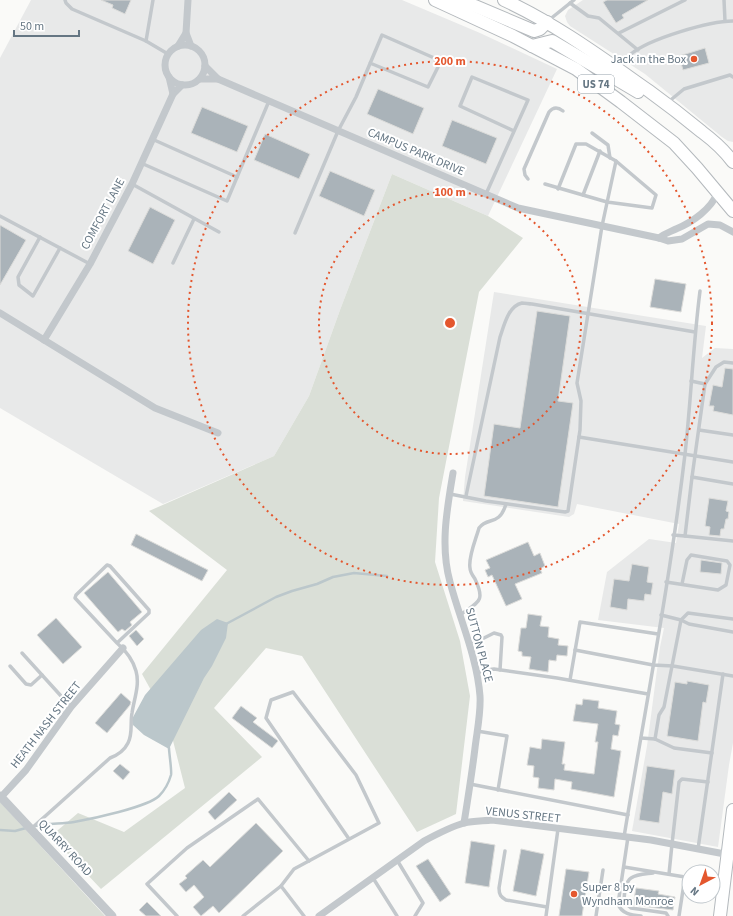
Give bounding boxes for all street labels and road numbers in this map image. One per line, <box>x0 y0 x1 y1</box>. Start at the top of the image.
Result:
road number: US 74 <box>578 75 614 93</box>
street label: CAMPUS PARK DRIVE <box>365 124 467 180</box>
street label: COMFORT LANE <box>77 175 129 253</box>
street label: SUTTON PLACE <box>461 606 497 684</box>
street label: HEATH NASH STREET <box>7 678 86 772</box>
street label: VENUS STREET <box>485 803 562 827</box>
street label: QUARRY ROAD <box>34 816 96 880</box>

